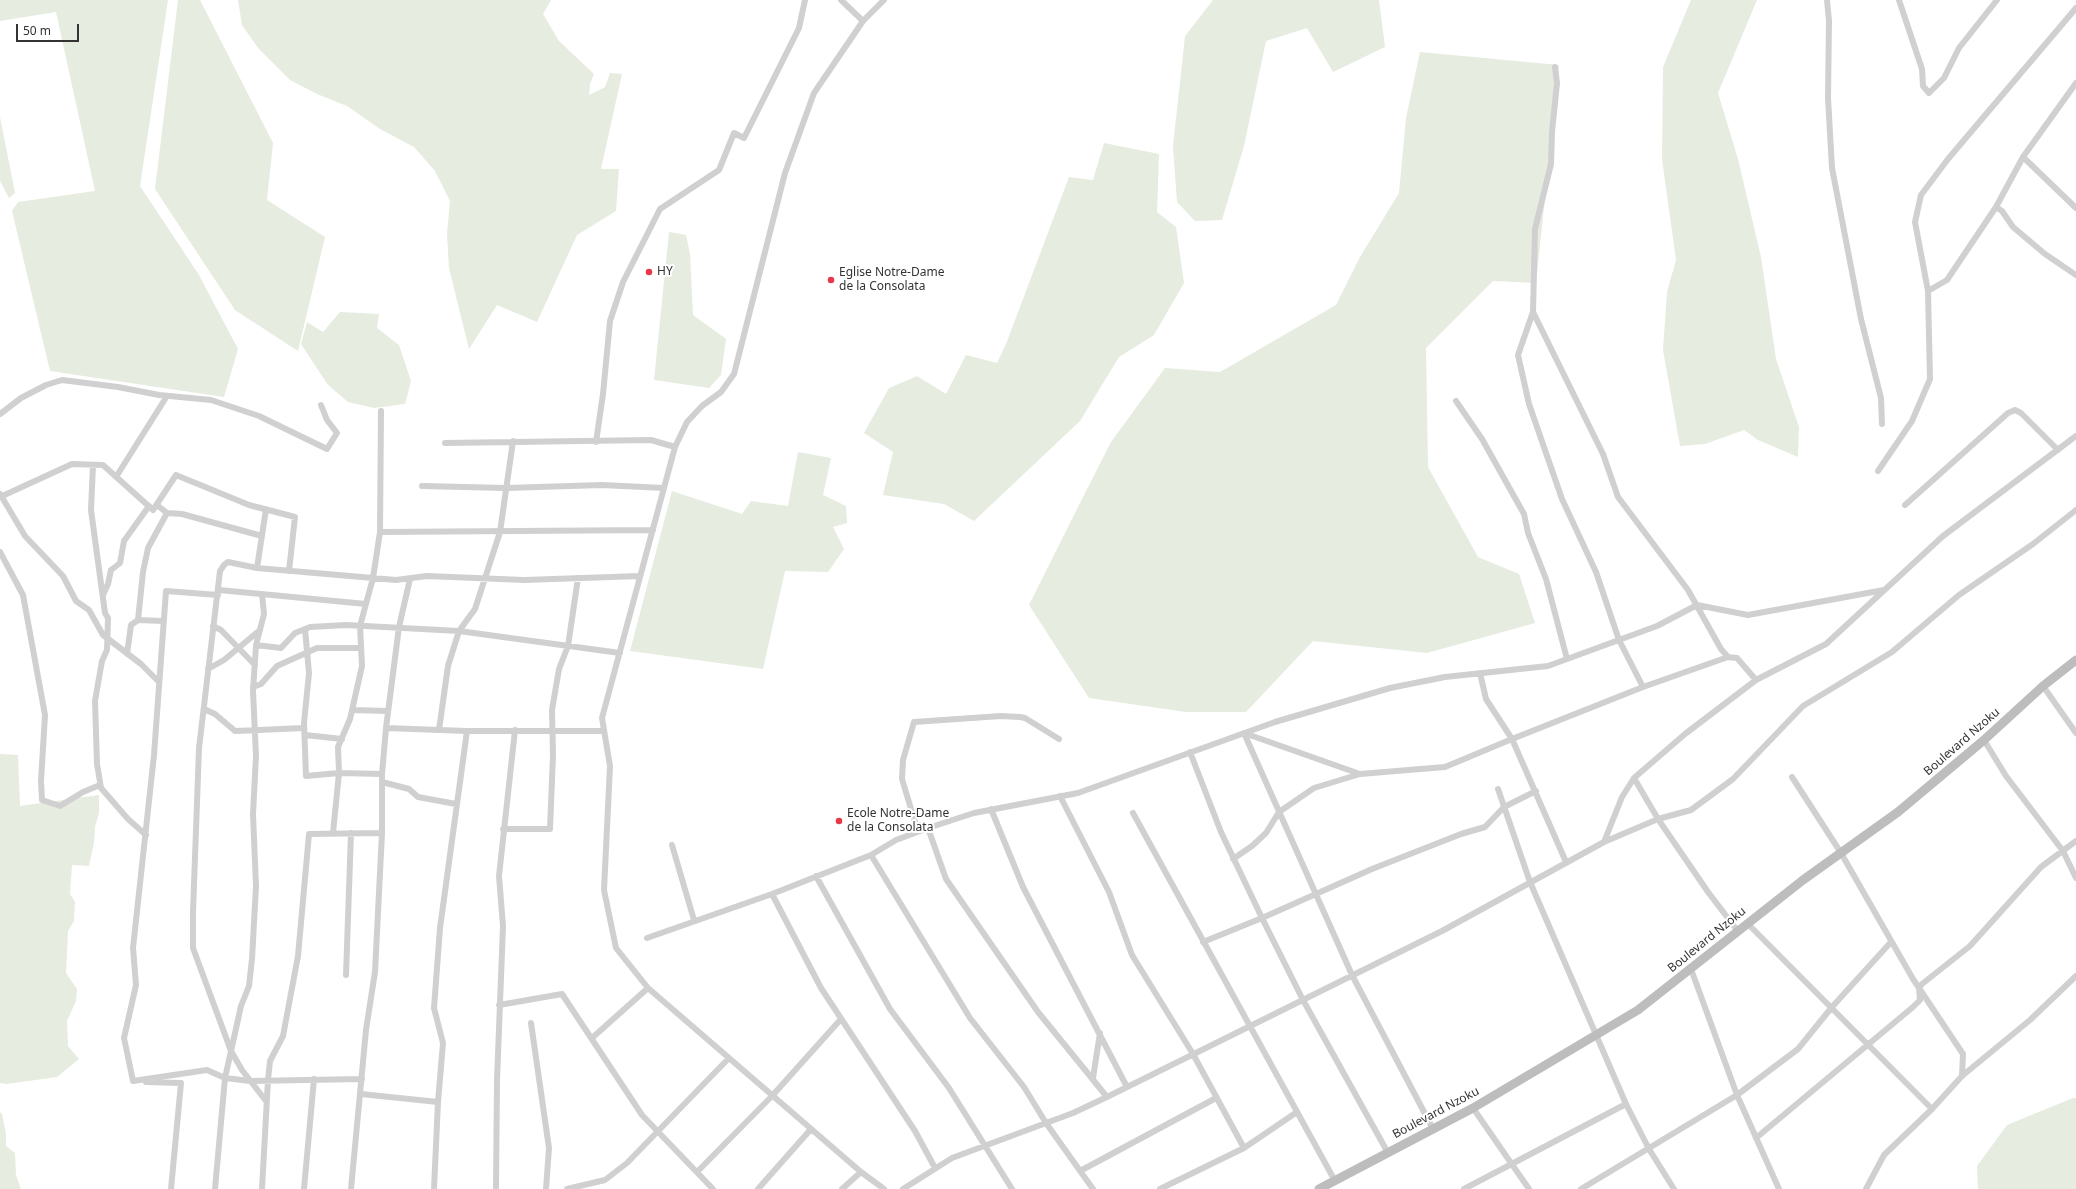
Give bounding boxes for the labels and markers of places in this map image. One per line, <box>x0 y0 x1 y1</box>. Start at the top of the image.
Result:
place label: HY <box>657 265 673 279</box>
place label: Eglise Notre-Dame de la Consolata <box>839 266 944 294</box>
marker: HY <box>644 267 654 277</box>
marker: Eglise Notre-Dame de la Consolata <box>826 275 836 285</box>
place label: Ecole Notre-Dame de la Consolata <box>847 807 949 835</box>
marker: Ecole Notre-Dame de la Consolata <box>834 816 844 826</box>

